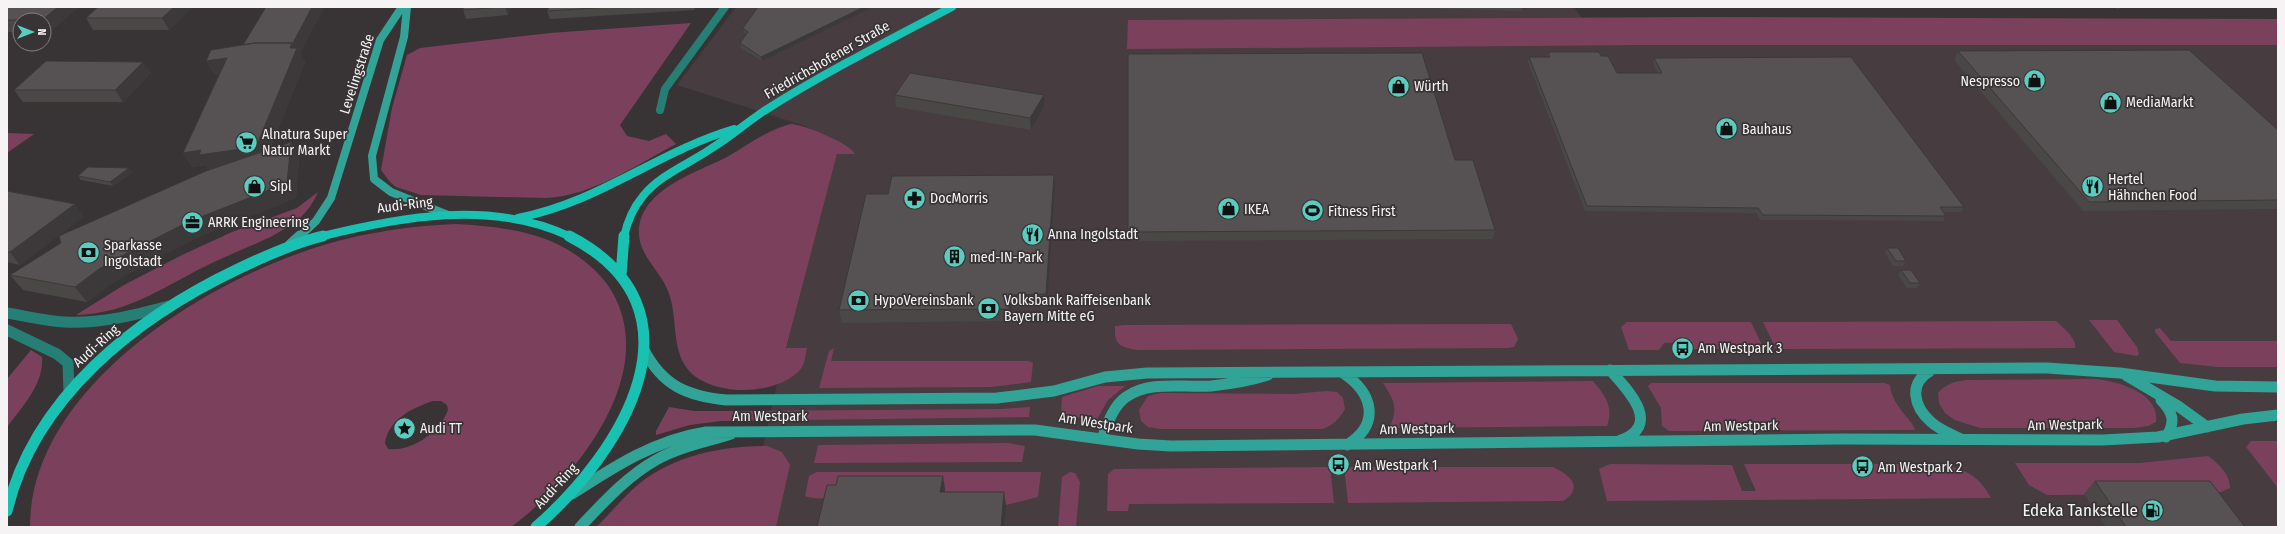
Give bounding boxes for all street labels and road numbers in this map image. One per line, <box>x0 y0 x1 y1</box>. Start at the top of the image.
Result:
street label: Friedrichshofener Straße <box>761 17 893 103</box>
street label: Levelingstraße <box>336 32 378 116</box>
street label: Audi-Ring <box>376 193 434 217</box>
street label: Audi-Ring <box>70 321 123 371</box>
street label: Am Westpark <box>733 408 808 425</box>
street label: Am Westpark <box>1058 409 1135 437</box>
street label: Am Westpark <box>2027 416 2103 434</box>
street label: Am Westpark <box>1703 417 1779 435</box>
street label: Am Westpark <box>1379 420 1455 438</box>
street label: Audi-Ring <box>531 459 582 512</box>

